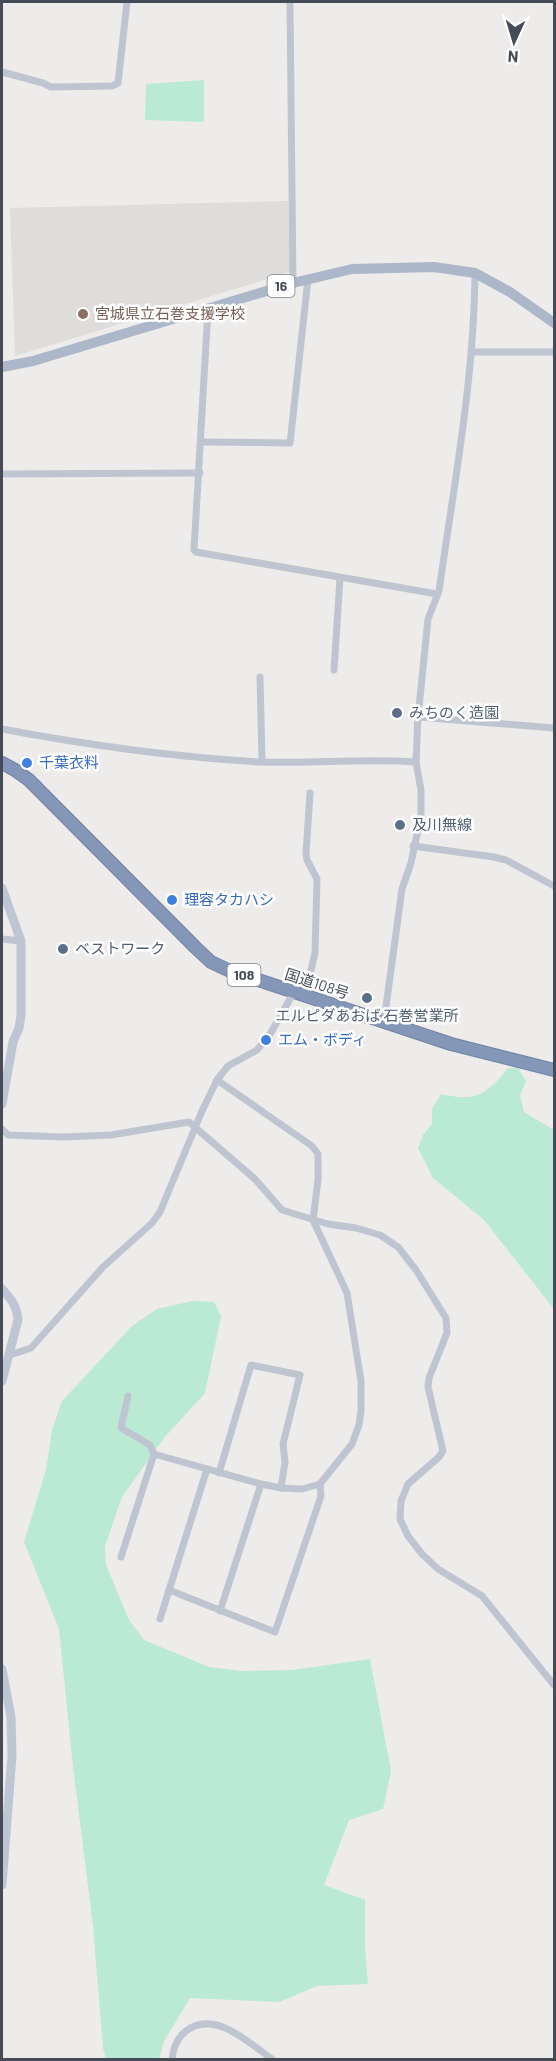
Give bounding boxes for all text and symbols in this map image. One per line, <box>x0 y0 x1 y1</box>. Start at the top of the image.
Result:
north arrow <box>484 12 544 72</box>
text: N <box>507 48 519 67</box>
road number: 16 <box>268 275 294 297</box>
place label: 宮城県立石巻支援学校 <box>95 304 245 322</box>
marker: 宮城県立石巻支援学校 <box>76 307 90 321</box>
place label: みちのく造園 <box>409 703 499 721</box>
marker: みちのく造園 <box>390 706 404 720</box>
place label: 千葉衣料 <box>39 753 99 771</box>
marker: 千葉衣料 <box>20 756 34 770</box>
place label: 及川無線 <box>412 815 472 833</box>
marker: 及川無線 <box>393 818 407 832</box>
place label: 理容タカハシ <box>184 890 274 908</box>
marker: 理容タカハシ <box>165 893 179 907</box>
place label: ベストワーク <box>75 939 165 957</box>
marker: ベストワーク <box>56 942 70 956</box>
road number: 108 <box>228 964 260 986</box>
street label: 国道108号 <box>283 964 352 1002</box>
marker: エルピダあおば 石巻営業所 <box>360 991 374 1005</box>
place label: エルピダあおば 石巻営業所 <box>275 1006 459 1024</box>
place label: エム・ボディ <box>278 1030 367 1048</box>
marker: エム・ボディ <box>259 1033 273 1047</box>

